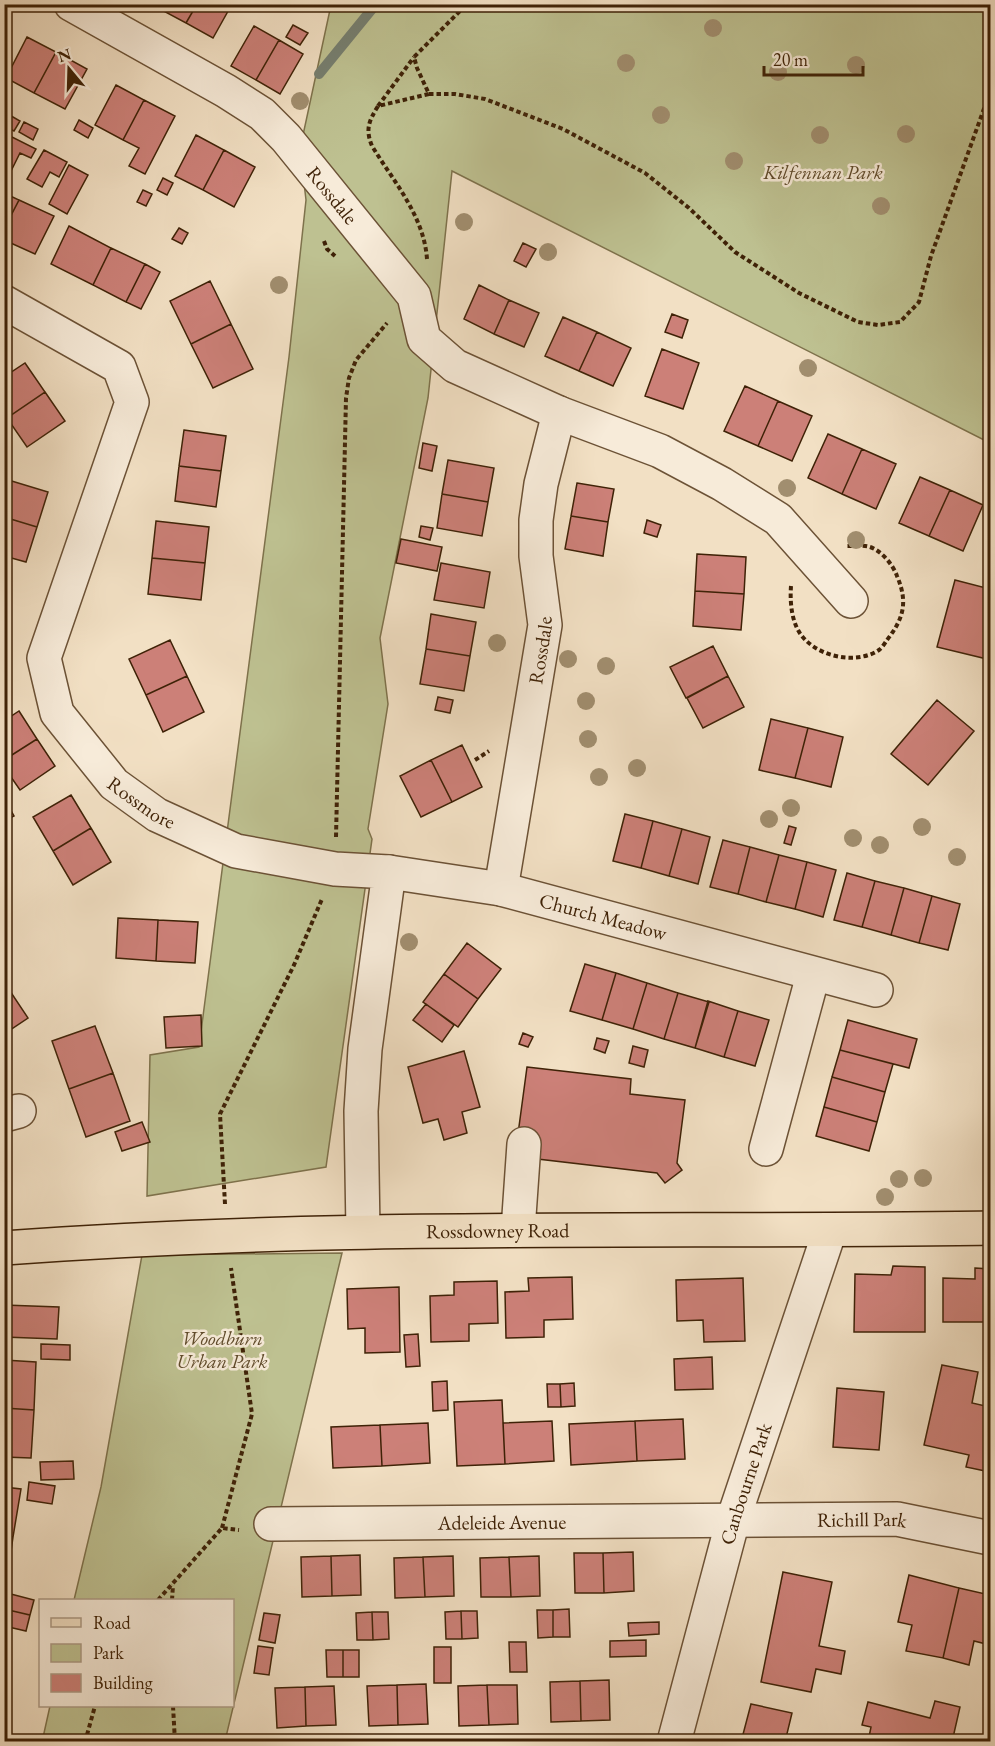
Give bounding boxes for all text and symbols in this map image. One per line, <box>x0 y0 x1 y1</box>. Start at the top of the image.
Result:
north arrow <box>39 39 99 99</box>
scale bar <box>764 39 863 77</box>
text: N <box>55 43 74 67</box>
text: 20 m <box>773 48 808 71</box>
park label: Kilfennan Park <box>762 159 883 185</box>
street label: Rossdale <box>301 161 364 230</box>
street label: Rossdale <box>522 615 558 686</box>
street label: Rossmore <box>102 770 180 835</box>
street label: Church Meadow <box>536 887 670 946</box>
street label: Rossdowney Road <box>426 1217 570 1244</box>
park label: Woodburn Urban Park <box>176 1325 268 1374</box>
street label: Canbourne Park <box>714 1419 778 1548</box>
street label: Richill Park <box>817 1506 910 1534</box>
street label: Adeleide Avenue <box>437 1509 567 1536</box>
legend <box>39 1599 234 1707</box>
text: Road <box>93 1611 132 1634</box>
text: Park <box>93 1641 124 1664</box>
text: Building <box>93 1671 153 1694</box>

